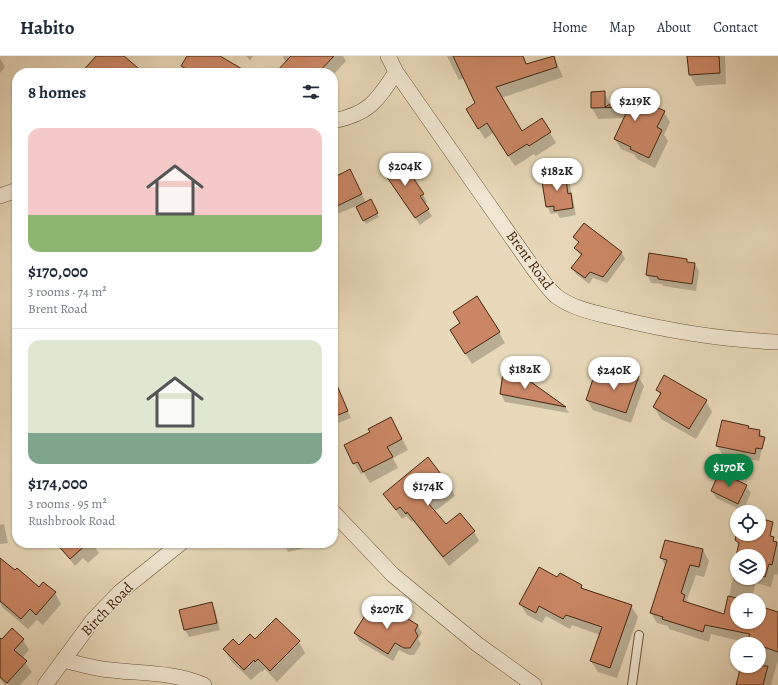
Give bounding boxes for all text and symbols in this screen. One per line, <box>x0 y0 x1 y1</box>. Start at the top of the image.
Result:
text: Habito <box>20 15 74 41</box>
text: Home <box>552 18 587 37</box>
text: Map <box>609 18 635 37</box>
text: About <box>657 18 691 37</box>
text: Contact <box>713 18 758 37</box>
text: 8 homes <box>28 81 86 104</box>
icon: filters <box>300 81 322 103</box>
pin: $219K <box>607 88 663 122</box>
text: $219K <box>619 92 651 109</box>
pin: $204K <box>377 153 433 187</box>
icon: home <box>139 154 211 226</box>
text: $204K <box>388 157 422 174</box>
pin: $182K <box>529 158 585 192</box>
text: $182K <box>541 162 573 179</box>
street label: Brent Road <box>502 226 559 294</box>
text: $170,000 <box>28 260 88 283</box>
text: 3 rooms · 74 m² <box>28 283 107 300</box>
text: Brent Road <box>28 300 87 317</box>
pin: $182K <box>497 356 553 390</box>
pin: $240K <box>586 357 642 391</box>
text: $182K <box>509 360 541 377</box>
text: $240K <box>597 361 631 378</box>
icon: home <box>139 366 211 438</box>
pin: $170K <box>701 454 757 488</box>
text: $170K <box>713 458 745 475</box>
text: $174,000 <box>28 472 87 495</box>
pin: $174K <box>400 473 456 507</box>
text: $174K <box>413 477 443 494</box>
text: 3 rooms · 95 m² <box>28 495 107 512</box>
map controls <box>730 505 766 673</box>
button: locate <box>730 505 766 541</box>
text: Rushbrook Road <box>28 512 115 529</box>
button: layers <box>730 549 766 585</box>
street label: Birch Road <box>76 577 138 640</box>
button: + <box>730 593 766 629</box>
pin: $207K <box>359 596 415 630</box>
text: $207K <box>371 600 403 617</box>
button: − <box>730 637 766 673</box>

